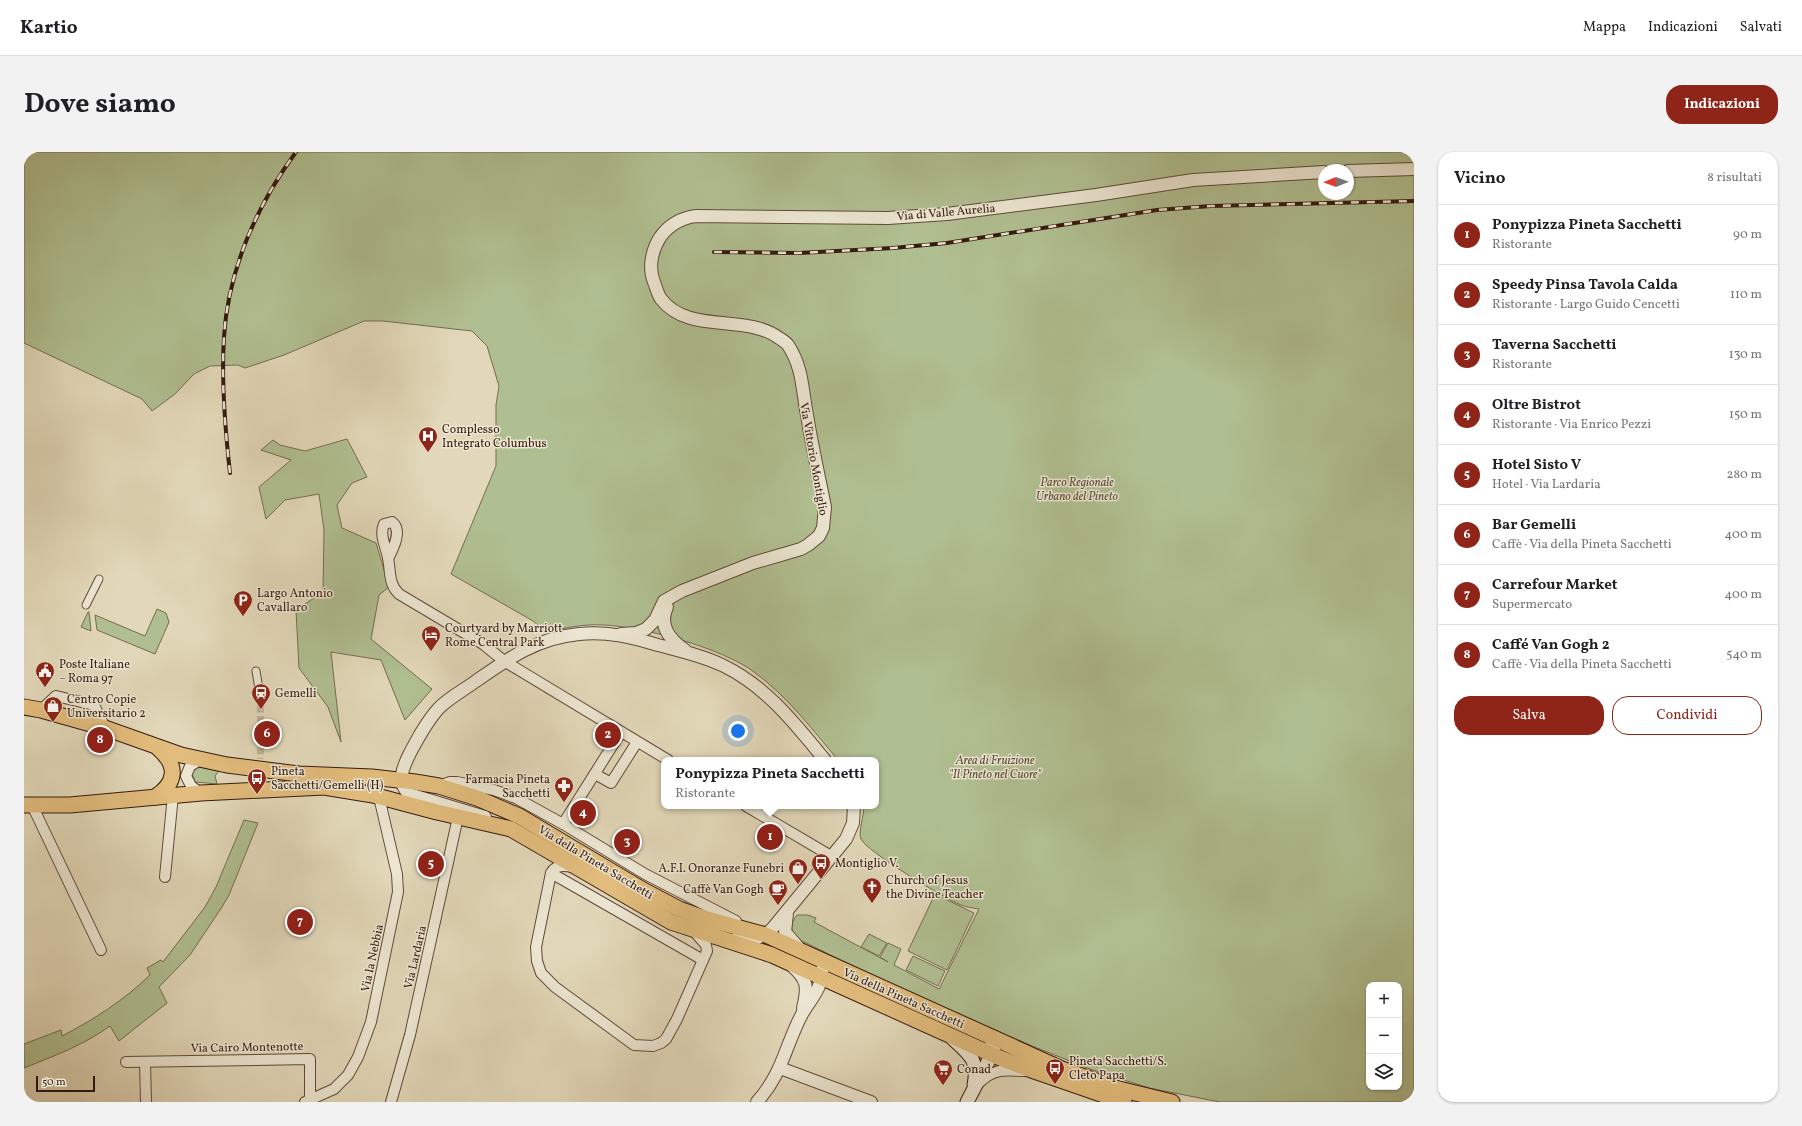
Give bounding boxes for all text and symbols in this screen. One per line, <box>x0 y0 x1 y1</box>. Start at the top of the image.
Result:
text: Kartio <box>20 15 78 41</box>
text: Mappa <box>1583 18 1626 37</box>
text: Indicazioni <box>1648 18 1718 37</box>
text: Salvati <box>1740 18 1782 37</box>
text: Dove siamo <box>24 85 176 124</box>
button: Indicazioni <box>1666 85 1778 124</box>
north arrow <box>1318 164 1354 200</box>
text: Vicino <box>1454 167 1505 190</box>
text: 8 risultati <box>1707 169 1762 187</box>
street label: Via di Valle Aurelia <box>896 201 996 225</box>
text: Ponypizza Pineta Sacchetti <box>1492 215 1682 236</box>
text: 1 <box>1464 226 1470 244</box>
text: 90 m <box>1733 226 1762 244</box>
text: Ristorante <box>1492 236 1552 254</box>
text: Speedy Pinsa Tavola Calda <box>1492 275 1678 296</box>
text: 2 <box>1464 286 1470 304</box>
text: 110 m <box>1730 286 1762 304</box>
text: Ristorante · Largo Guido Cencetti <box>1492 296 1680 314</box>
text: Taverna Sacchetti <box>1492 335 1617 356</box>
text: 3 <box>1464 346 1470 364</box>
text: 130 m <box>1729 346 1762 364</box>
text: Ristorante <box>1492 356 1552 374</box>
text: Oltre Bistrot <box>1492 395 1581 416</box>
street label: Via Vittorio Montiglio <box>795 401 831 517</box>
text: 4 <box>1463 406 1471 424</box>
text: 150 m <box>1729 406 1762 424</box>
text: Ristorante · Via Enrico Pezzi <box>1492 416 1651 434</box>
place label: Complesso Integrato Columbus <box>442 422 547 452</box>
hospital icon: Complesso Integrato Columbus <box>417 425 439 453</box>
text: Hotel Sisto V <box>1492 455 1581 476</box>
text: 5 <box>1464 466 1470 484</box>
text: 280 m <box>1726 466 1762 484</box>
park label: Parco Regionale Urbano del Pineto <box>1036 475 1119 505</box>
text: Hotel · Via Lardaria <box>1492 476 1601 494</box>
text: Bar Gemelli <box>1492 515 1576 536</box>
text: 6 <box>1463 526 1471 544</box>
text: 400 m <box>1725 526 1762 544</box>
text: Caffè · Via della Pineta Sacchetti <box>1492 536 1672 554</box>
text: Carrefour Market <box>1492 575 1617 596</box>
place label: Largo Antonio Cavallaro <box>257 586 333 616</box>
text: 7 <box>1464 586 1470 604</box>
text: 400 m <box>1725 586 1762 604</box>
parking icon: Largo Antonio Cavallaro <box>232 589 254 617</box>
text: Supermercato <box>1492 596 1572 614</box>
place label: Courtyard by Marriott Rome Central Park <box>445 621 562 651</box>
hotel icon: Courtyard by Marriott Rome Central Park <box>420 624 442 652</box>
text: Caffé Van Gogh 2 <box>1492 635 1609 656</box>
text: 8 <box>1463 646 1471 664</box>
text: 540 m <box>1726 646 1762 664</box>
text: Caffè · Via della Pineta Sacchetti <box>1492 656 1672 674</box>
place label: Poste Italiane – Roma 97 <box>59 657 130 687</box>
public building icon: Poste Italiane – Roma 97 <box>34 660 56 688</box>
station icon: Gemelli <box>250 682 272 710</box>
place label: Gemelli <box>275 686 317 702</box>
place label: Centro Copie Universitario 2 <box>67 692 146 722</box>
shop icon: Centro Copie Universitario 2 <box>42 695 64 723</box>
button: Salva <box>1454 696 1604 735</box>
button: Condividi <box>1612 696 1762 735</box>
pin: 6 <box>254 719 280 749</box>
pin: 2 <box>595 720 621 750</box>
your location <box>728 721 748 741</box>
pin: 8 <box>87 725 113 755</box>
park label: Area di Fruizione "Il Pineto nel Cuore" <box>949 753 1042 783</box>
popup <box>661 757 879 809</box>
place label: Pineta Sacchetti/Gemelli (H) <box>271 764 384 794</box>
text: Ponypizza Pineta Sacchetti <box>675 764 865 785</box>
bus stop icon: Pineta Sacchetti/Gemelli (H) <box>246 767 268 795</box>
place label: Farmacia Pineta Sacchetti <box>465 772 550 802</box>
pharmacy icon: Farmacia Pineta Sacchetti <box>553 775 575 803</box>
text: Ristorante <box>675 785 735 803</box>
pin: 4 <box>570 798 596 828</box>
street label: Via della Pineta Sacchetti <box>535 822 656 904</box>
pin: 1 <box>757 822 783 852</box>
pin: 3 <box>614 827 640 857</box>
pin: 5 <box>418 849 444 879</box>
bus stop icon: Montiglio V. <box>810 852 832 880</box>
place label: Montiglio V. <box>835 856 899 872</box>
shop icon: A.F.I. Onoranze Funebri <box>787 857 809 885</box>
place label: A.F.I. Onoranze Funebri <box>659 861 784 877</box>
place label: Church of Jesus the Divine Teacher <box>886 873 983 903</box>
church icon: Church of Jesus the Divine Teacher <box>861 876 883 904</box>
cafe icon: Caffè Van Gogh <box>767 878 789 906</box>
place label: Caffè Van Gogh <box>683 882 764 898</box>
pin: 7 <box>287 907 313 937</box>
street label: Via la Nebbia <box>358 923 388 994</box>
street label: Via Lardaria <box>401 924 431 991</box>
street label: Via della Pineta Sacchetti <box>840 965 967 1033</box>
map controls <box>1366 982 1402 1090</box>
button: + <box>1366 982 1402 1018</box>
button: − <box>1366 1018 1402 1054</box>
street label: Via Cairo Montenotte <box>191 1039 304 1057</box>
place label: Pineta Sacchetti/S. Cleto Papa <box>1069 1054 1167 1084</box>
button: layers <box>1366 1054 1402 1090</box>
bus stop icon: Pineta Sacchetti/S. Cleto Papa <box>1044 1057 1066 1085</box>
supermarket icon: Conad <box>932 1058 954 1086</box>
place label: Conad <box>957 1062 991 1078</box>
scale bar <box>36 1074 95 1093</box>
text: 50 m <box>42 1075 66 1090</box>

